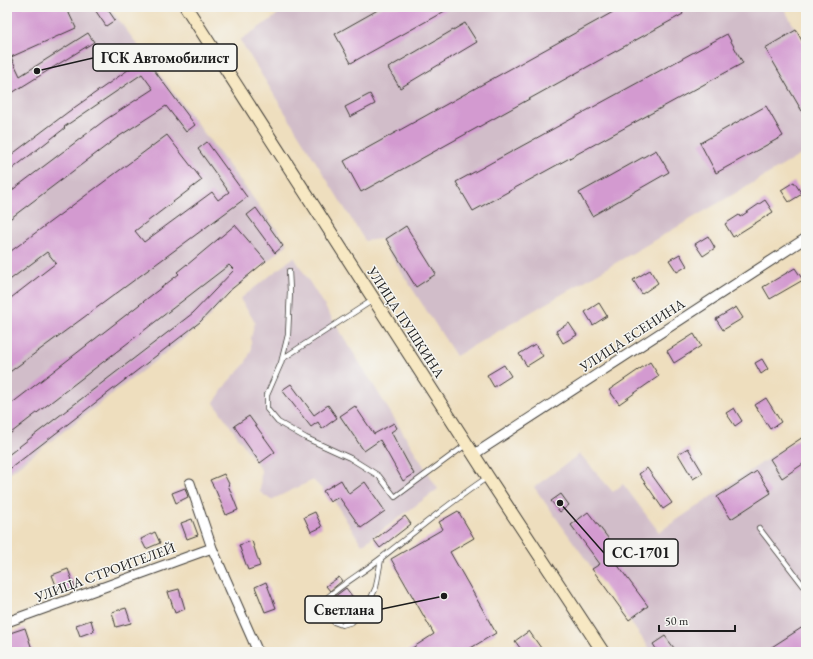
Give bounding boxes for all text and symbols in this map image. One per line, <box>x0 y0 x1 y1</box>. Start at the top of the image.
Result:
callout: ГСК Автомобилист <box>93 44 237 71</box>
text: ГСК Автомобилист <box>101 48 230 67</box>
street label: УЛИЦА ПУШКИНА <box>363 262 449 381</box>
street label: УЛИЦА ЕСЕНИНА <box>575 294 688 376</box>
street label: УЛИЦА СТРОИТЕЛЕЙ <box>32 538 178 606</box>
callout: СС-1701 <box>604 539 678 566</box>
text: СС-1701 <box>612 543 670 562</box>
callout: Светлана <box>305 596 382 623</box>
text: Светлана <box>314 600 375 619</box>
scale bar <box>659 607 735 633</box>
text: 50 m <box>665 613 689 629</box>

